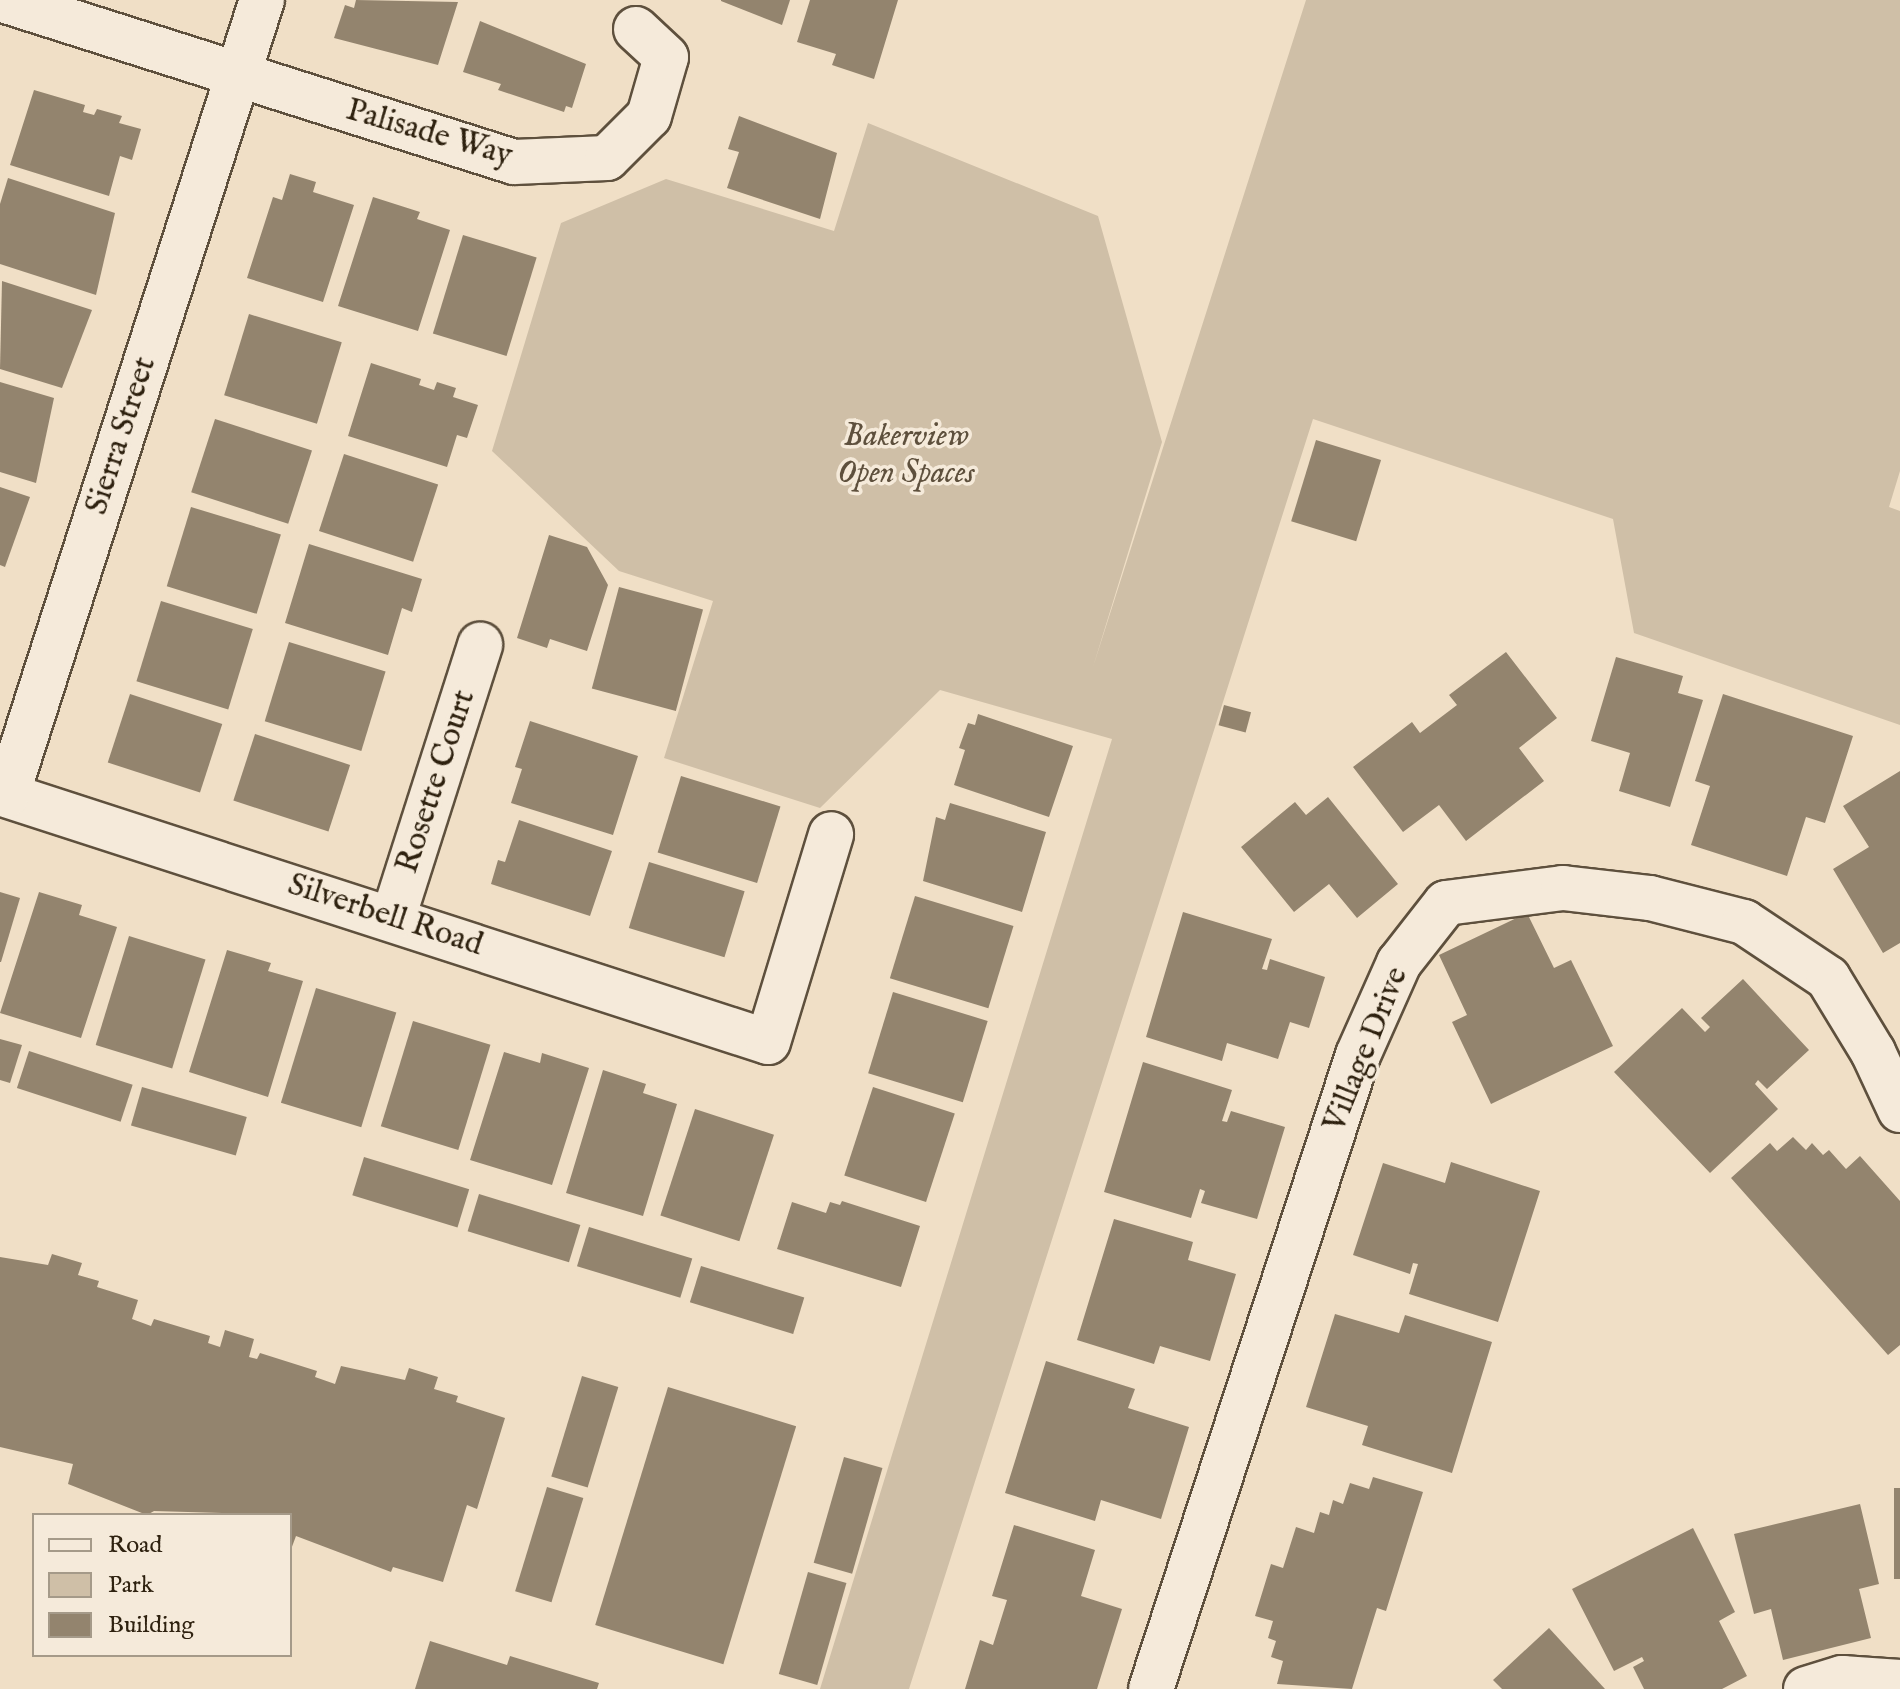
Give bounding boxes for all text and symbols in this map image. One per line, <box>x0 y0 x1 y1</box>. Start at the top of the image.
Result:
street label: Palisade Way <box>341 92 517 176</box>
street label: Sierra Street <box>79 352 165 520</box>
park label: Bakerview Open Spaces <box>837 419 975 494</box>
street label: Rosette Court <box>389 686 485 878</box>
street label: Silverbell Road <box>283 866 487 966</box>
street label: Village Drive <box>1317 962 1417 1138</box>
legend <box>32 1513 292 1657</box>
text: Road <box>108 1530 162 1561</box>
text: Park <box>108 1570 154 1601</box>
text: Building <box>108 1610 194 1641</box>

